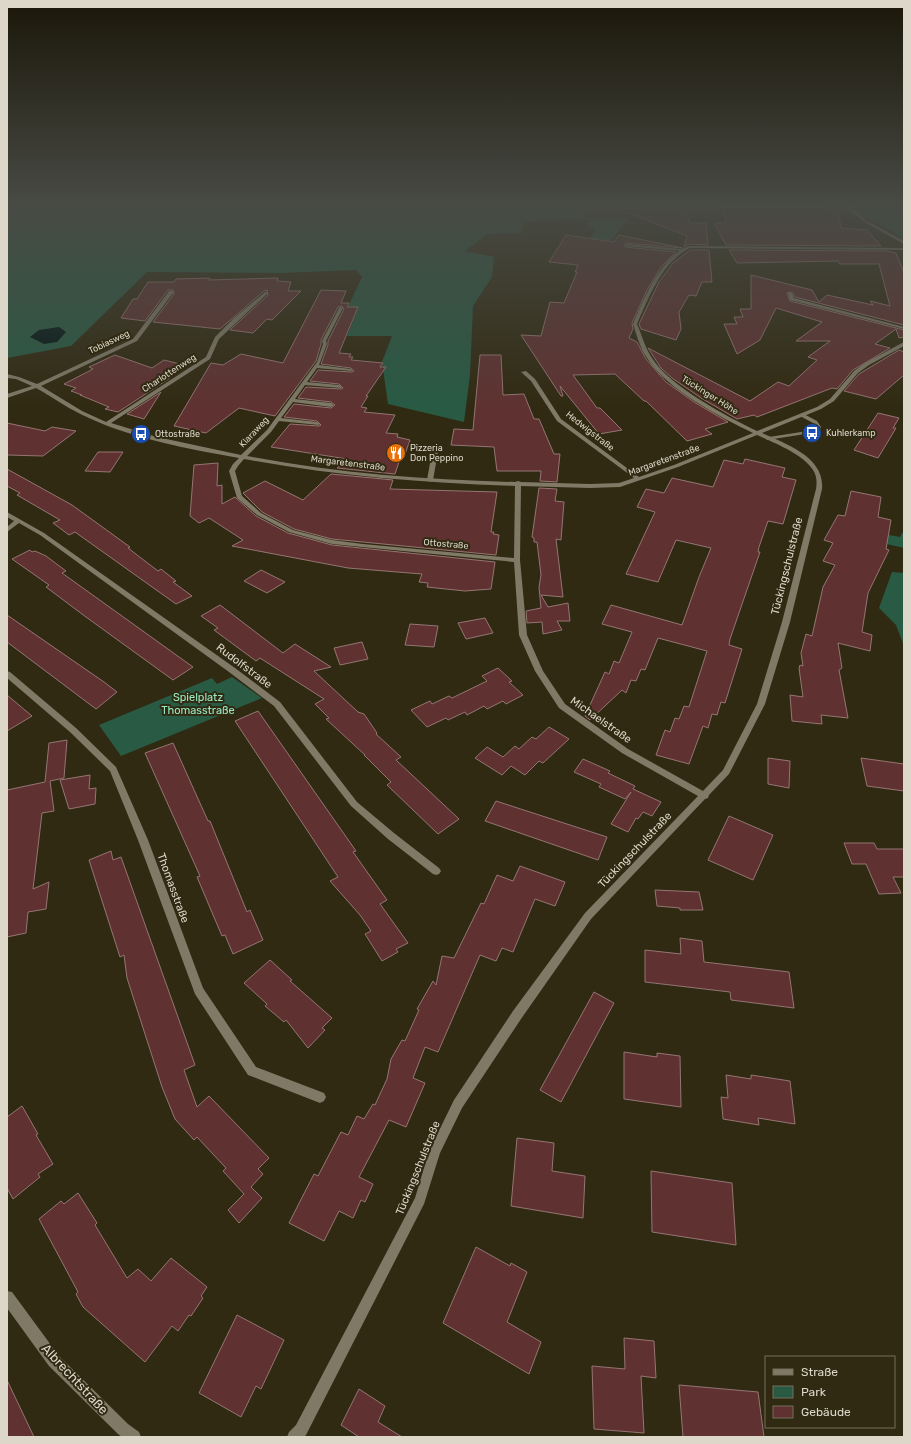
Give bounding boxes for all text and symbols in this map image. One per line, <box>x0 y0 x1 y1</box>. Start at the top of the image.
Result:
street label: Tobiasweg <box>87 328 131 356</box>
street label: Charlottenweg <box>140 352 198 394</box>
street label: Tückinger Höhe <box>680 374 740 416</box>
street label: Hedwigstraße <box>564 409 616 453</box>
street label: Klaraweg <box>237 415 271 449</box>
bus stop icon: Kuhlerkamp <box>801 422 823 444</box>
bus stop icon: Ottostraße <box>130 423 152 445</box>
place label: Kuhlerkamp <box>826 428 876 438</box>
place label: Ottostraße <box>155 429 200 439</box>
restaurant icon: Pizzeria Don Peppino <box>385 442 407 464</box>
street label: Margaretenstraße <box>627 442 701 478</box>
place label: Pizzeria Don Peppino <box>410 443 463 463</box>
street label: Margaretenstraße <box>310 453 386 473</box>
street label: Tückingschulstraße <box>769 516 805 616</box>
street label: Ottostraße <box>423 537 469 551</box>
street label: Rudolfstraße <box>214 641 274 691</box>
park label: Spielplatz Thomasstraße <box>161 691 235 717</box>
street label: Michaelstraße <box>568 694 634 746</box>
street label: Tückingschulstraße <box>596 809 674 891</box>
street label: Thomasstraße <box>154 851 192 925</box>
street label: Tückingschulstraße <box>393 1119 443 1217</box>
street label: Albrechtstraße <box>39 1341 111 1417</box>
legend <box>765 1356 895 1428</box>
text: Straße <box>801 1365 838 1379</box>
text: Park <box>801 1385 827 1399</box>
text: Gebäude <box>801 1405 851 1419</box>

